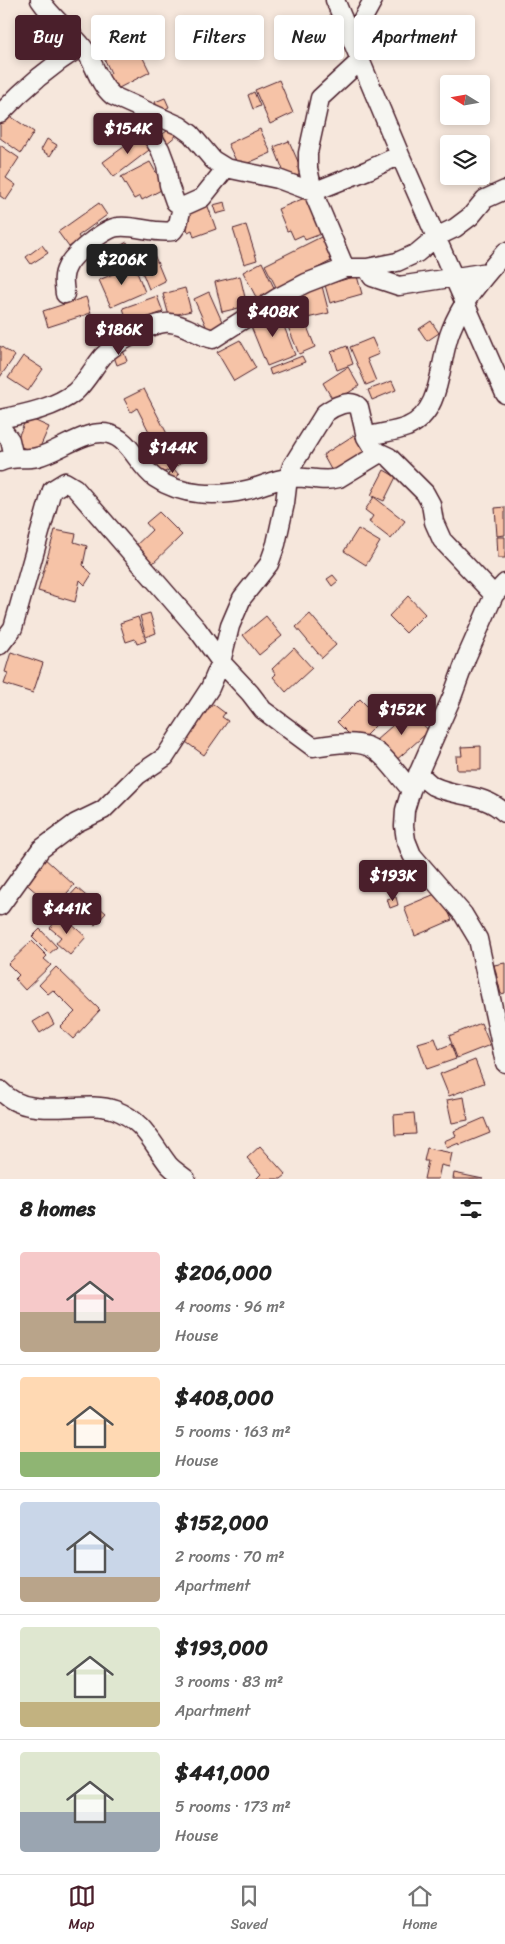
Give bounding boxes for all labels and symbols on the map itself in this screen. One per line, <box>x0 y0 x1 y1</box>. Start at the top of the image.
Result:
north arrow <box>440 75 490 125</box>
pin: $154K <box>93 112 163 155</box>
pin: $206K <box>87 244 157 286</box>
pin: $408K <box>238 296 308 338</box>
pin: $186K <box>84 314 154 356</box>
pin: $144K <box>138 432 208 474</box>
pin: $152K <box>367 694 437 736</box>
pin: $193K <box>358 860 428 902</box>
pin: $441K <box>32 892 102 935</box>

